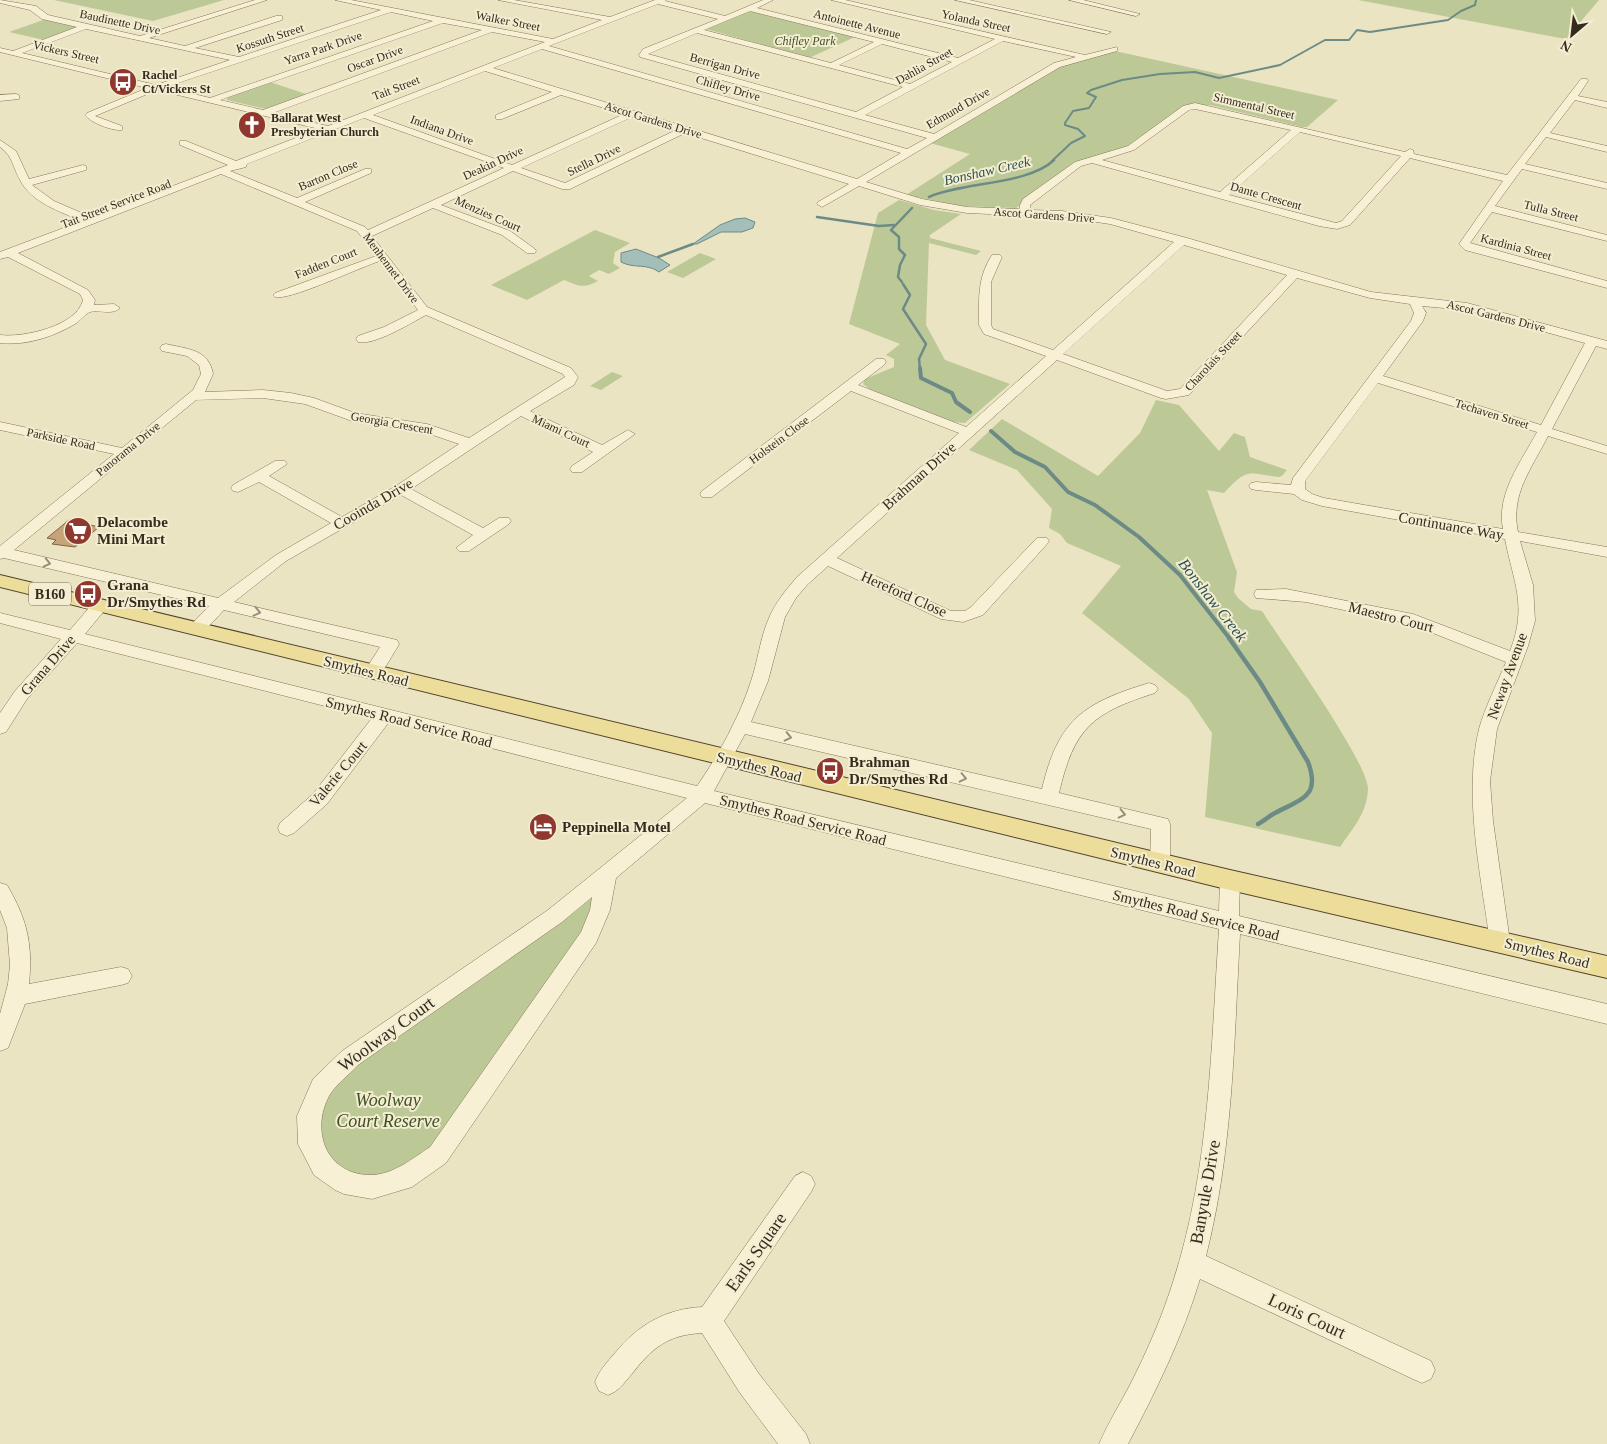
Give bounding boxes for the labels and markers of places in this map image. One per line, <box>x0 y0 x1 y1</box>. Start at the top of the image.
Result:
bus stop icon: Rachel Ct/Vickers St <box>108 67 138 97</box>
place label: Rachel Ct/Vickers St <box>142 68 211 96</box>
church icon: Ballarat West Presbyterian Church <box>237 110 267 140</box>
place label: Ballarat West Presbyterian Church <box>271 111 379 139</box>
place label: Delacombe Mini Mart <box>97 514 168 547</box>
supermarket icon: Delacombe Mini Mart <box>63 516 93 546</box>
place label: Grana Dr/Smythes Rd <box>107 577 206 610</box>
bus stop icon: Grana Dr/Smythes Rd <box>73 579 103 609</box>
place label: Brahman Dr/Smythes Rd <box>849 754 948 787</box>
bus stop icon: Brahman Dr/Smythes Rd <box>815 756 845 786</box>
hotel icon: Peppinella Motel <box>528 812 558 842</box>
place label: Peppinella Motel <box>562 819 671 835</box>

